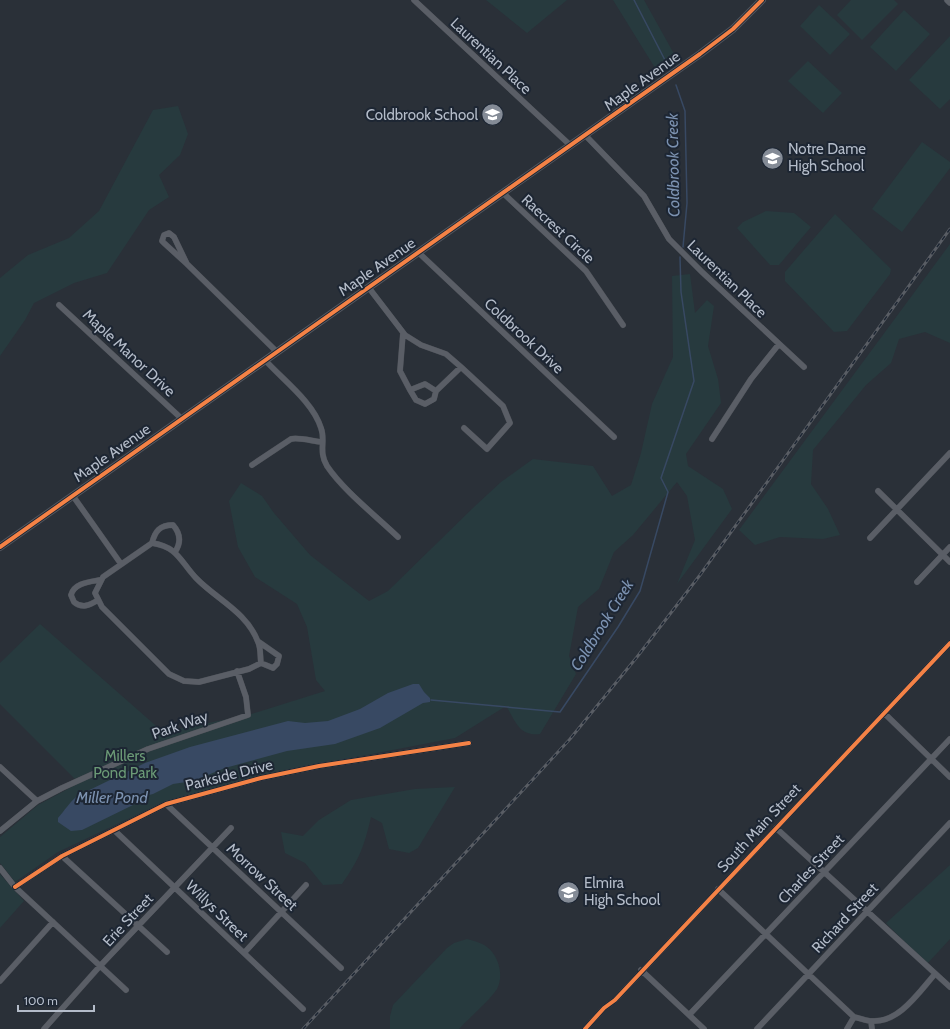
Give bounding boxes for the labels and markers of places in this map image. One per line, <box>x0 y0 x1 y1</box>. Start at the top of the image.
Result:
school or university icon: Coldbrook School <box>480 102 506 128</box>
place label: Coldbrook School <box>366 106 478 124</box>
place label: Notre Dame High School <box>788 140 866 175</box>
school or university icon: Notre Dame High School <box>760 145 786 171</box>
place label: Elmira High School <box>584 874 661 909</box>
school or university icon: Elmira High School <box>556 879 582 905</box>

